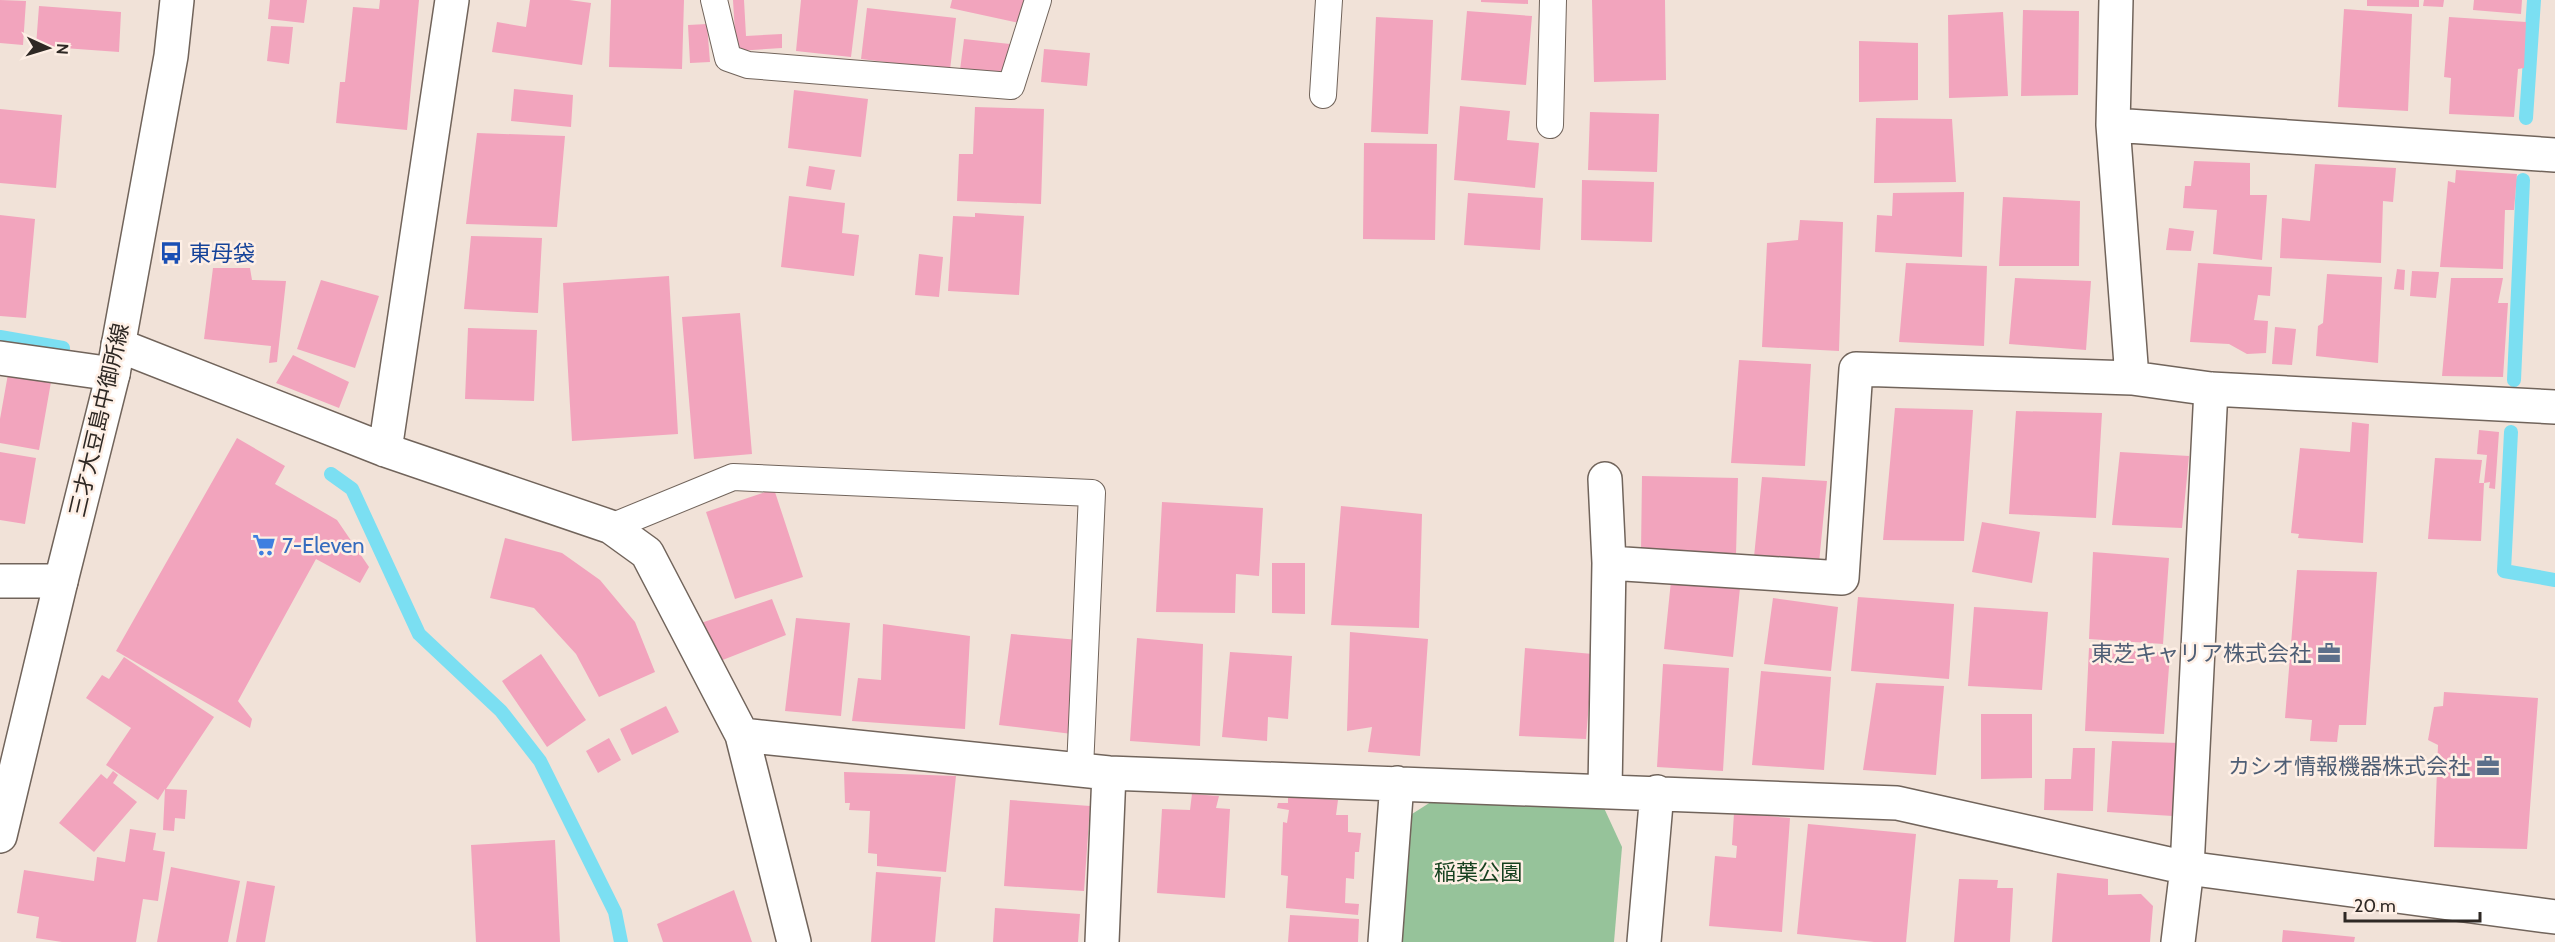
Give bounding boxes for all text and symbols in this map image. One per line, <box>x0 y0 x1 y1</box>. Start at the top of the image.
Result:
north arrow <box>18 18 78 78</box>
text: N <box>53 43 72 55</box>
bus stop icon: 東母袋 <box>158 240 184 266</box>
place label: 東母袋 <box>189 240 255 267</box>
street label: 三才大豆島中御所線 <box>64 320 134 520</box>
supermarket icon: 7-Eleven <box>251 532 277 558</box>
place label: 7-Eleven <box>282 532 365 559</box>
place label: 東芝キャリア株式会社 <box>2091 640 2311 667</box>
office icon: 東芝キャリア株式会社 <box>2316 640 2342 666</box>
place label: カシオ情報機器株式会社 <box>2228 753 2470 780</box>
office icon: カシオ情報機器株式会社 <box>2475 753 2501 779</box>
park label: 稲葉公園 <box>1434 859 1522 886</box>
scale bar <box>2345 885 2480 923</box>
text: 20 m <box>2354 895 2396 917</box>

